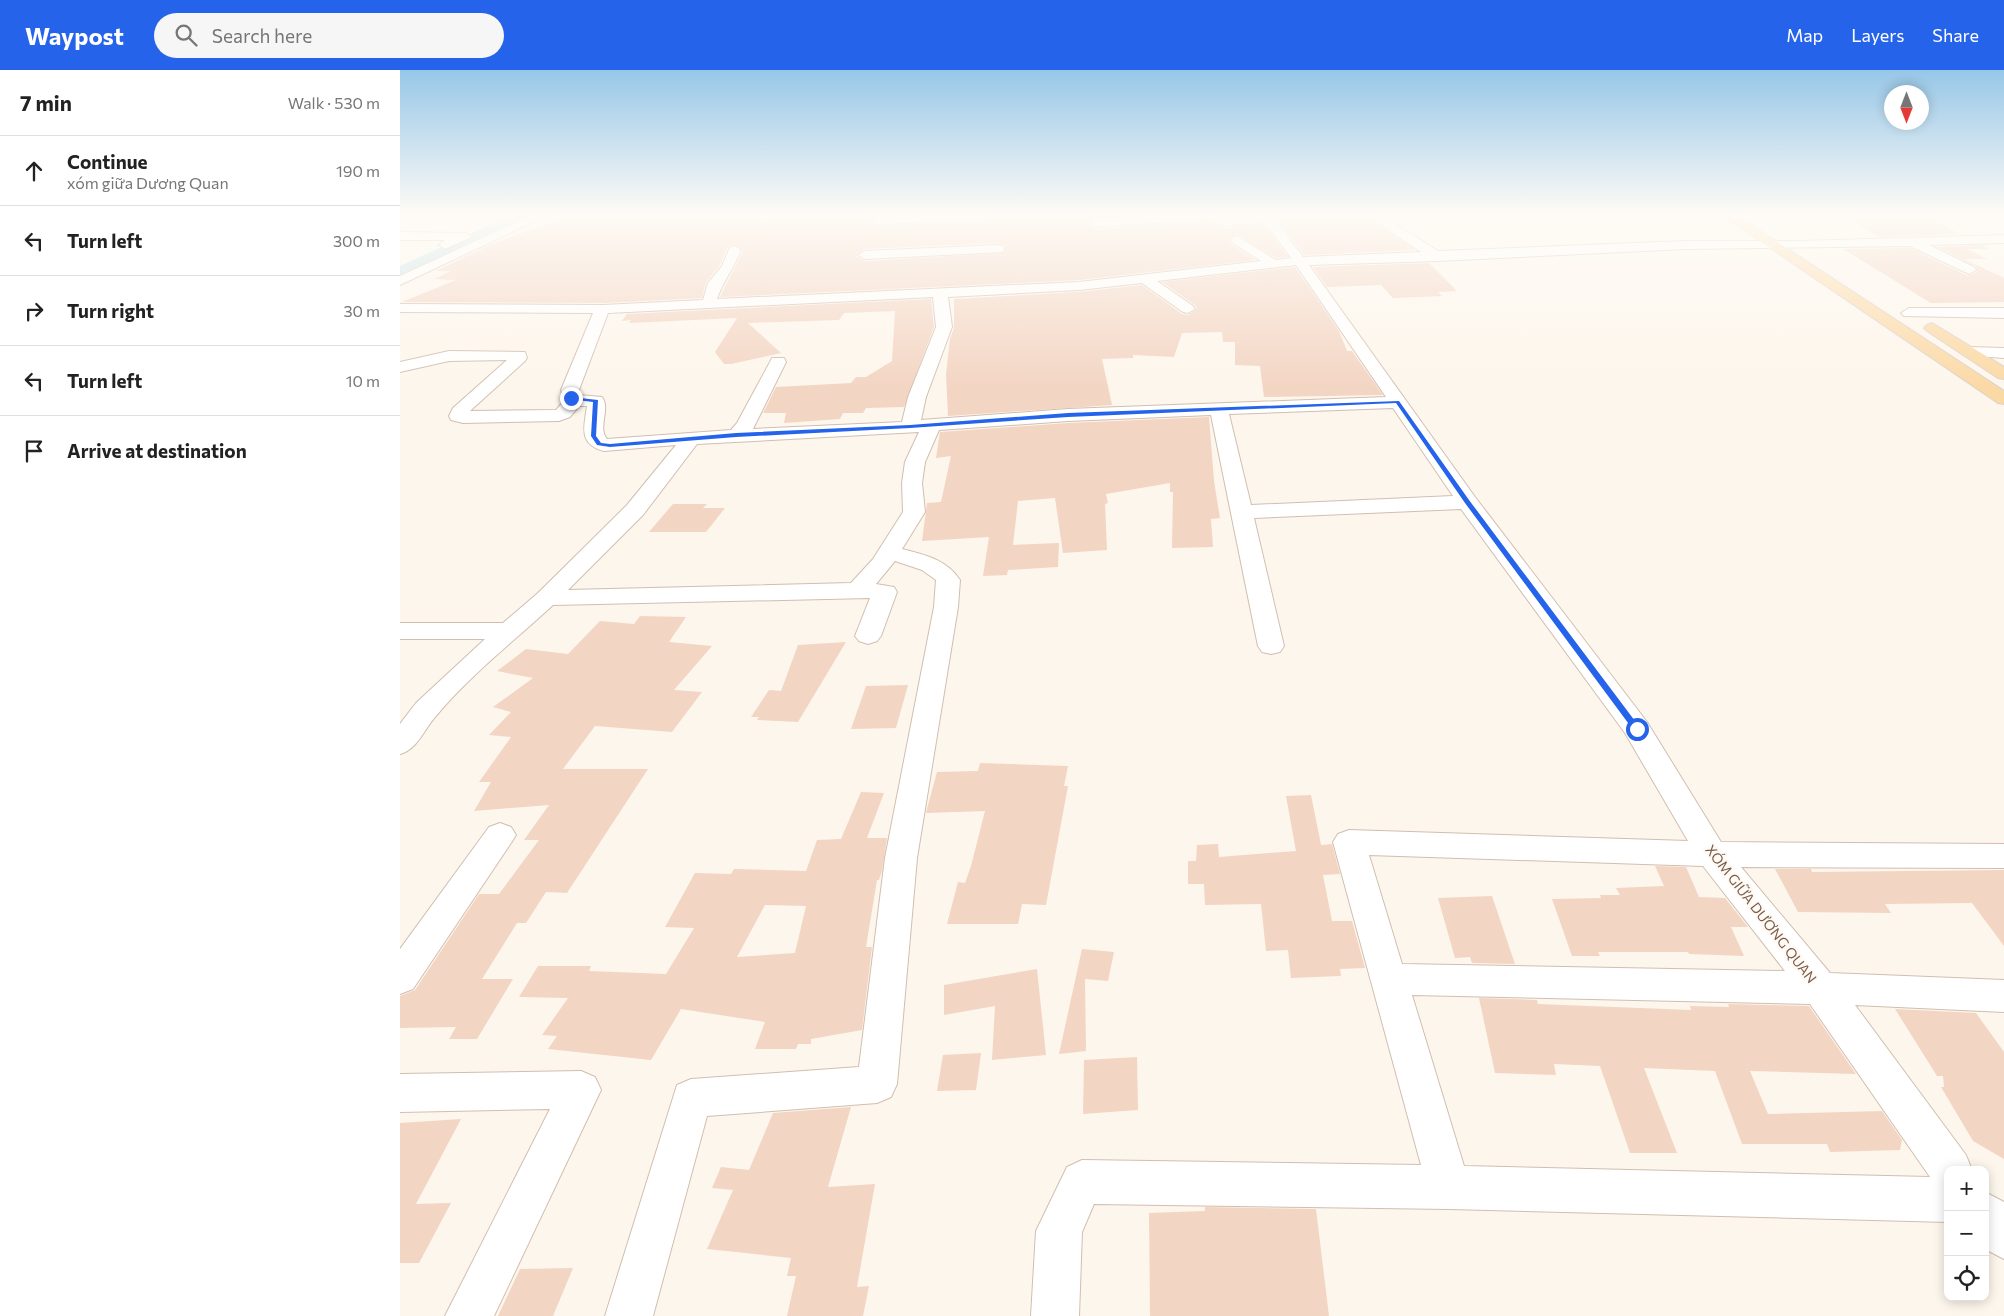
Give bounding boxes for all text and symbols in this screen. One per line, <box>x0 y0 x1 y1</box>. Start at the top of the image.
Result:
search box <box>154 13 504 58</box>
text: Waypost <box>25 21 124 50</box>
icon: search <box>172 21 200 49</box>
text: Search here <box>212 24 312 47</box>
text: Map <box>1786 24 1823 46</box>
text: Layers <box>1851 24 1904 46</box>
text: Share <box>1932 24 1979 46</box>
north arrow <box>1884 85 1929 130</box>
text: 7 min <box>20 90 72 115</box>
text: Walk · 530 m <box>288 93 380 112</box>
text: Continue <box>67 150 147 173</box>
icon: ahead <box>20 157 48 185</box>
text: 190 m <box>336 161 380 180</box>
text: xóm giữa Dương Quan <box>67 173 229 192</box>
icon: left <box>20 227 48 255</box>
text: Turn left <box>67 229 142 252</box>
text: 300 m <box>333 231 380 250</box>
icon: right <box>20 297 48 325</box>
text: Turn right <box>67 299 154 322</box>
text: 30 m <box>343 301 380 320</box>
icon: left <box>20 367 48 395</box>
text: Turn left <box>67 369 142 392</box>
text: 10 m <box>346 371 380 390</box>
route end <box>560 387 583 410</box>
icon: arrive <box>20 437 48 465</box>
text: Arrive at destination <box>67 439 247 462</box>
route start <box>1626 718 1649 741</box>
street label: XÓM GIỮA DƯƠNG QUAN <box>1702 841 1821 986</box>
map controls <box>1944 1166 1989 1301</box>
button: + <box>1944 1166 1989 1211</box>
button: − <box>1944 1211 1989 1256</box>
button: locate <box>1944 1256 1989 1301</box>

